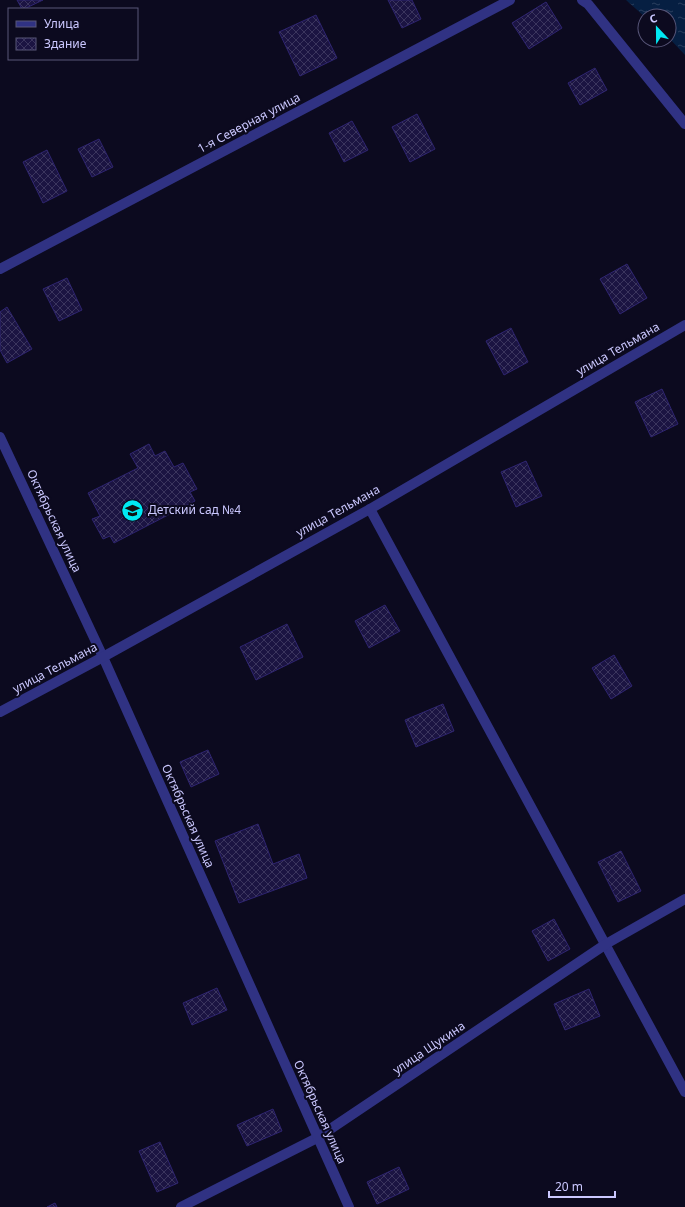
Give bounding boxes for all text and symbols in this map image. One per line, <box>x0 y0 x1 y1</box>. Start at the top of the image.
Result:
legend <box>8 8 138 60</box>
north arrow <box>637 8 677 48</box>
text: С <box>647 10 659 27</box>
text: Улица <box>44 15 79 32</box>
text: Здание <box>44 35 87 52</box>
street label: 1-я Северная улица <box>195 88 303 157</box>
street label: улица Тельмана <box>573 318 662 379</box>
street label: Октябрьская улица <box>23 467 86 575</box>
street label: улица Тельмана <box>293 480 383 541</box>
school or university icon: Детский сад №4 <box>119 497 145 523</box>
place label: Детский сад №4 <box>148 501 241 518</box>
street label: улица Тельмана <box>10 638 100 697</box>
street label: Октябрьская улица <box>158 761 219 870</box>
street label: улица Щукина <box>389 1017 468 1078</box>
street label: Октябрьская улица <box>290 1057 351 1166</box>
scale bar <box>549 1173 615 1199</box>
text: 20 m <box>555 1178 583 1195</box>

